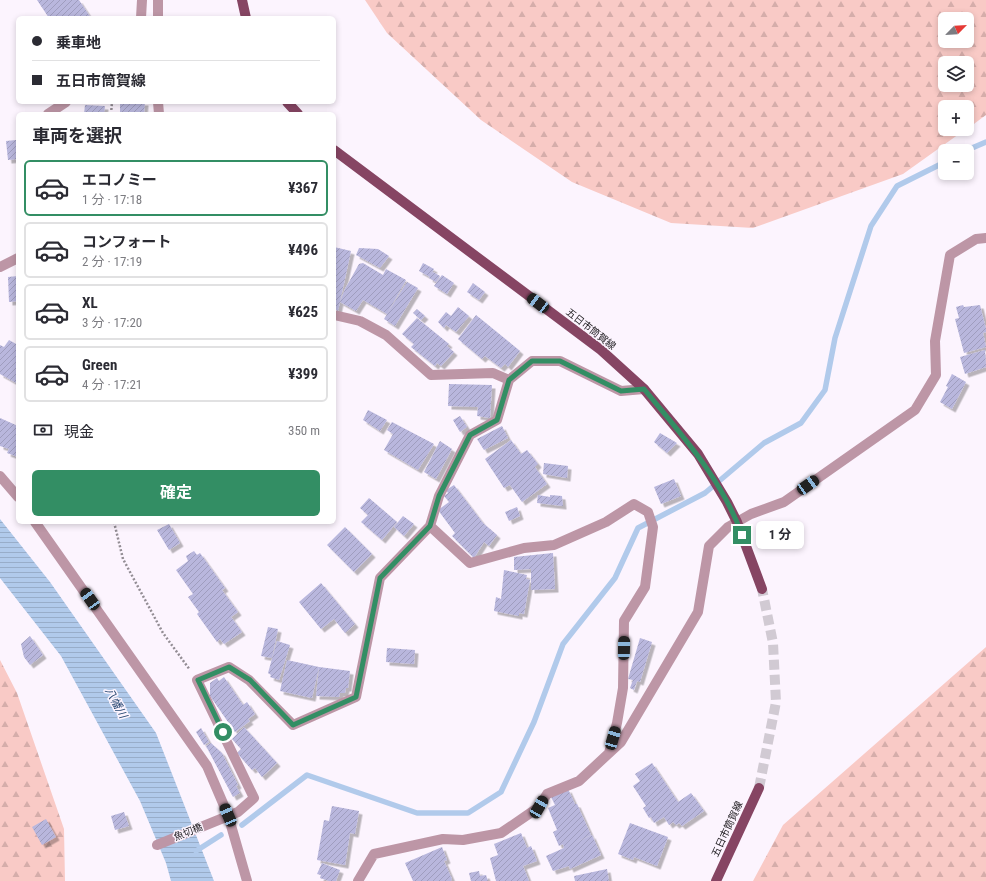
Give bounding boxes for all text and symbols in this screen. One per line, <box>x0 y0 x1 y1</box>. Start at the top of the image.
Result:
north arrow <box>938 12 974 48</box>
map controls <box>938 12 974 180</box>
text: 乗車地 <box>56 34 101 52</box>
button: layers <box>938 56 974 92</box>
text: 五日市筒賀線 <box>56 72 146 90</box>
button: + <box>938 100 974 136</box>
text: 車両を選択 <box>32 125 122 146</box>
button: − <box>938 144 974 180</box>
icon: car <box>34 170 70 206</box>
text: エコノミー <box>82 171 157 189</box>
text: ¥367 <box>288 179 318 197</box>
text: 1 分 · 17:18 <box>82 192 142 207</box>
icon: car <box>34 232 70 268</box>
text: コンフォート <box>82 233 172 251</box>
text: ¥496 <box>288 241 318 259</box>
text: 2 分 · 17:19 <box>82 254 142 269</box>
car <box>525 291 551 315</box>
icon: car <box>34 294 70 330</box>
text: XL <box>82 294 98 312</box>
text: ¥625 <box>288 303 318 321</box>
street label: 五日市筒賀線 <box>564 306 618 352</box>
text: 3 分 · 17:20 <box>82 315 142 330</box>
icon: car <box>34 356 70 392</box>
text: Green <box>82 356 117 374</box>
text: ¥399 <box>288 365 318 383</box>
text: 4 分 · 17:21 <box>82 377 142 392</box>
icon: cash <box>32 419 54 441</box>
text: 現金 <box>64 423 94 441</box>
text: 350 m <box>288 423 320 438</box>
button: 確定 <box>32 470 320 516</box>
car <box>795 473 821 497</box>
callout: 1 分 <box>756 521 804 549</box>
route end <box>733 526 751 544</box>
text: 1 分 <box>769 527 791 542</box>
car <box>78 586 102 612</box>
car <box>618 636 630 660</box>
water label: 八幡川 <box>102 685 130 721</box>
route start <box>214 723 232 741</box>
car <box>604 725 622 751</box>
car <box>528 794 550 820</box>
street label: 五日市筒賀線 <box>709 799 745 859</box>
car <box>218 802 238 828</box>
street label: 魚切橋 <box>172 821 204 843</box>

